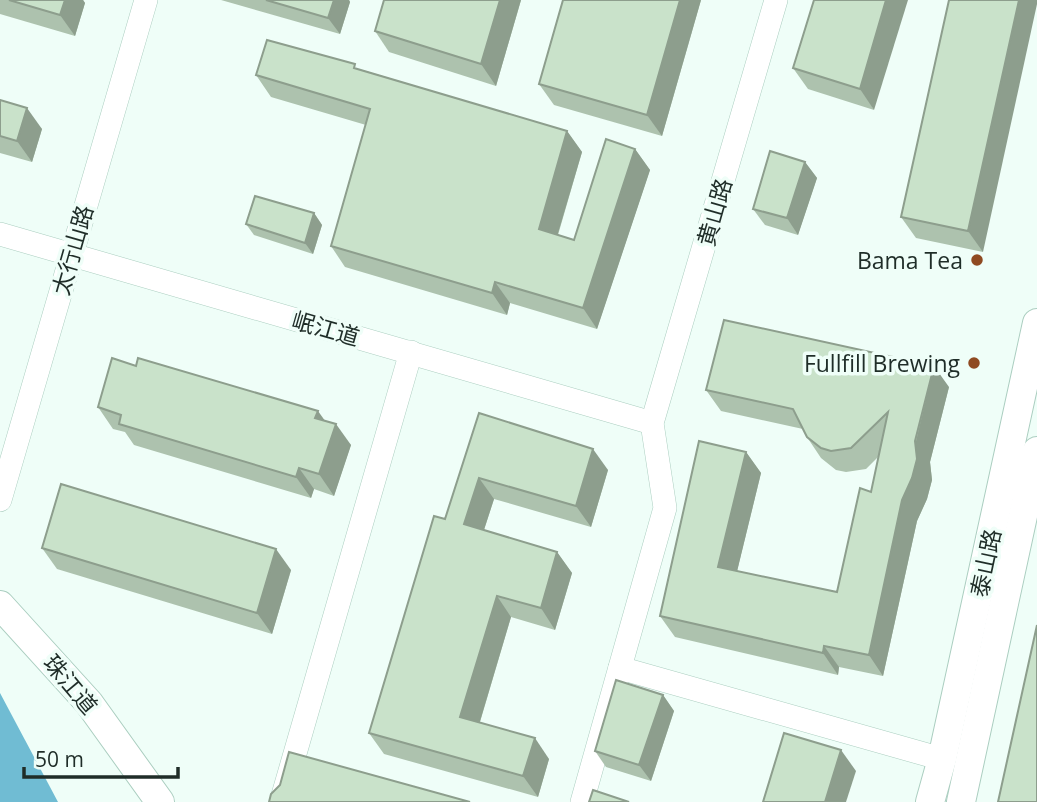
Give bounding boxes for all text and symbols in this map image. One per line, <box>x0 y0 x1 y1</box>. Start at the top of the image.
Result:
street label: 黄山路 <box>689 174 739 250</box>
street label: 太行山路 <box>44 201 100 299</box>
place label: Bama Tea <box>857 244 963 276</box>
marker: Bama Tea <box>969 252 985 268</box>
street label: 岷江道 <box>288 303 364 353</box>
place label: Fullfill Brewing <box>804 347 961 379</box>
marker: Fullfill Brewing <box>966 355 982 371</box>
street label: 泰山路 <box>962 526 1008 600</box>
street label: 珠江道 <box>37 647 105 721</box>
scale bar <box>24 736 178 780</box>
text: 50 m <box>35 745 84 773</box>

